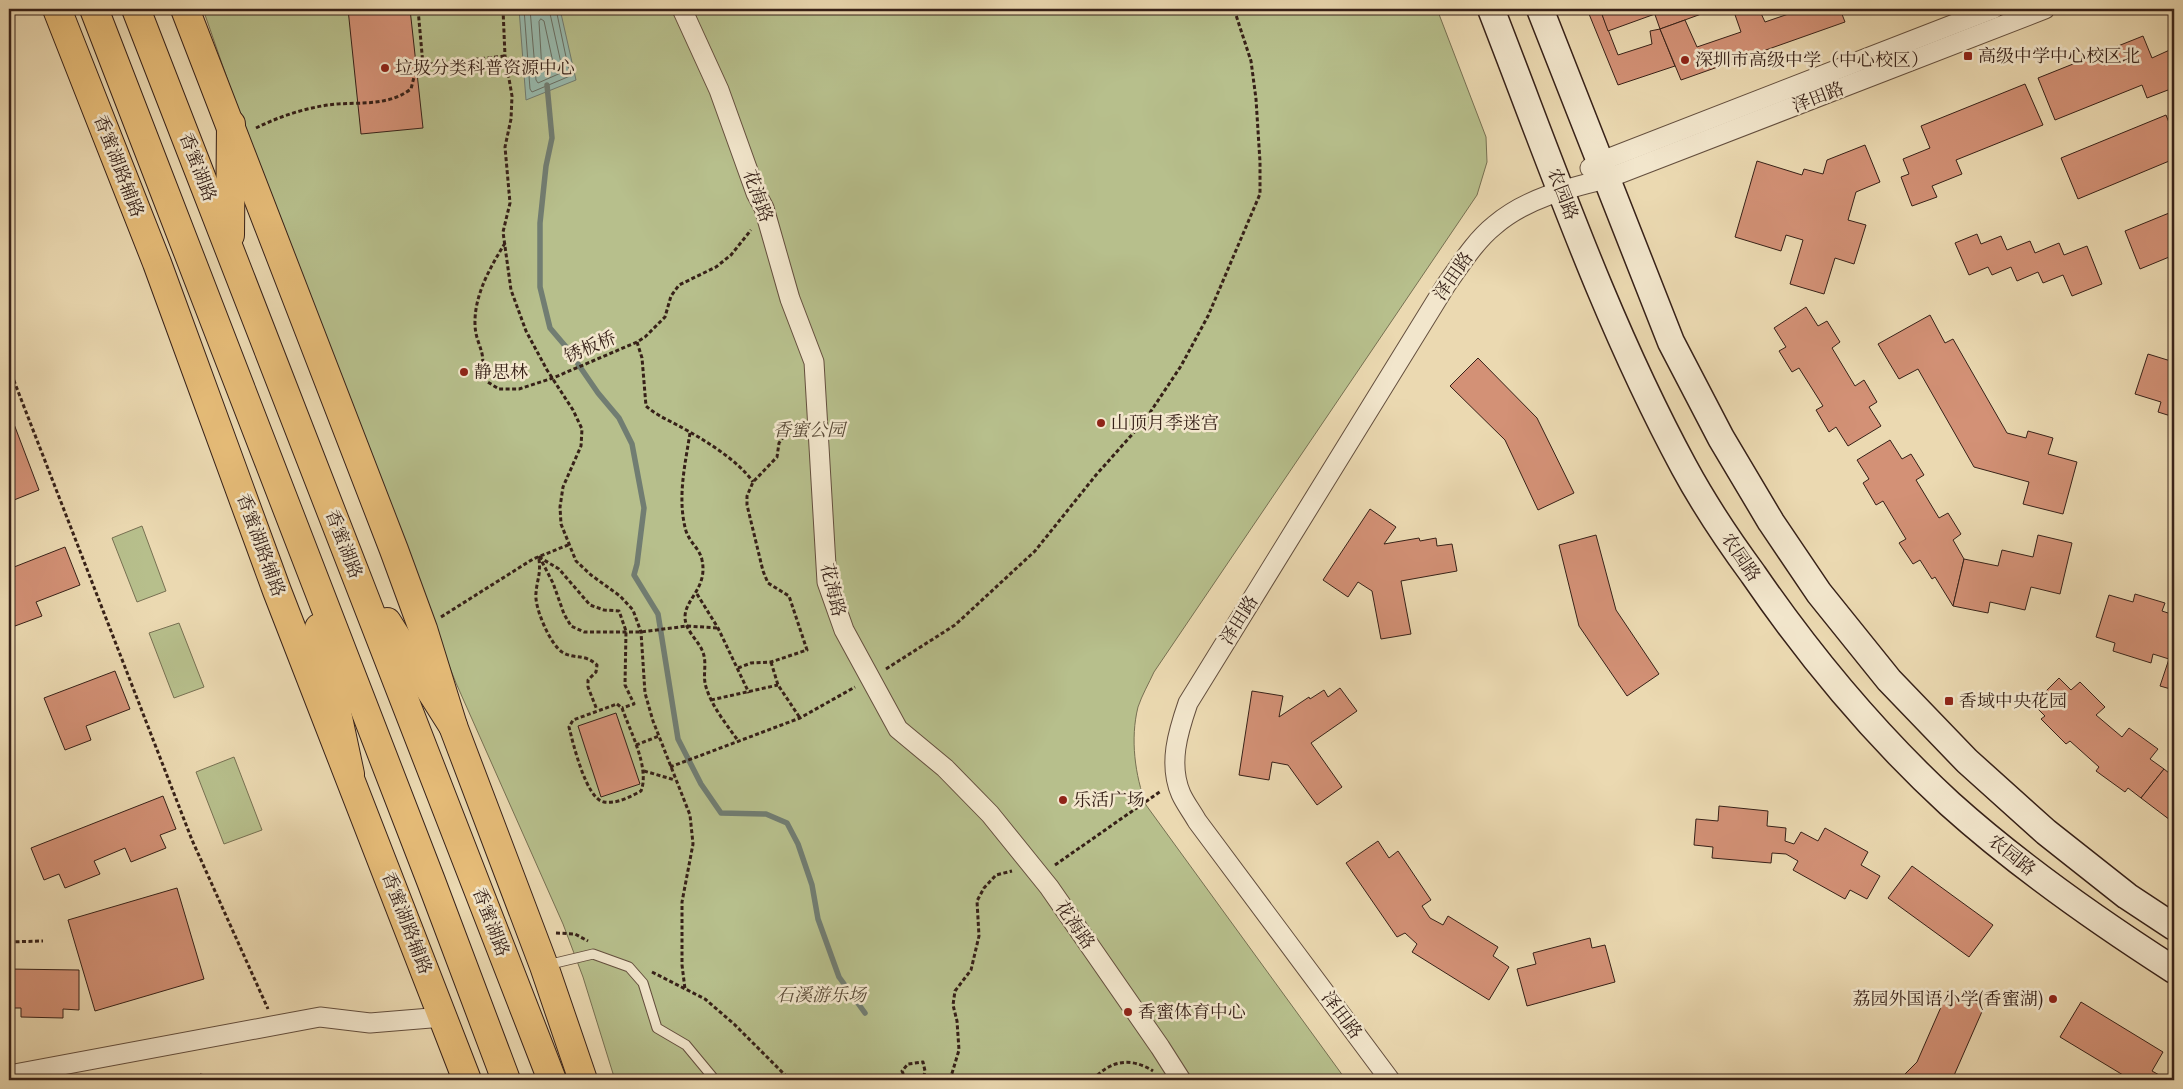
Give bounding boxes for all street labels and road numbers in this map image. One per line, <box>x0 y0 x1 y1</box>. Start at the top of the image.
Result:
street label: 泽田路 <box>1789 77 1848 120</box>
street label: 香蜜湖路辅路 <box>87 112 149 221</box>
street label: 香蜜湖路 <box>172 129 221 206</box>
street label: 农园路 <box>1540 165 1583 224</box>
street label: 花海路 <box>736 167 778 226</box>
street label: 泽田路 <box>1429 248 1480 306</box>
street label: 锈板桥 <box>561 326 620 370</box>
street label: 香蜜湖路辅路 <box>229 490 290 601</box>
street label: 香蜜湖路 <box>318 506 367 583</box>
street label: 农园路 <box>1714 528 1765 587</box>
street label: 花海路 <box>813 561 850 620</box>
street label: 泽田路 <box>1215 591 1265 650</box>
street label: 农园路 <box>1982 829 2040 883</box>
street label: 香蜜湖路辅路 <box>375 869 437 978</box>
street label: 香蜜湖路 <box>465 884 514 961</box>
street label: 花海路 <box>1048 897 1099 955</box>
street label: 泽田路 <box>1315 987 1367 1045</box>

